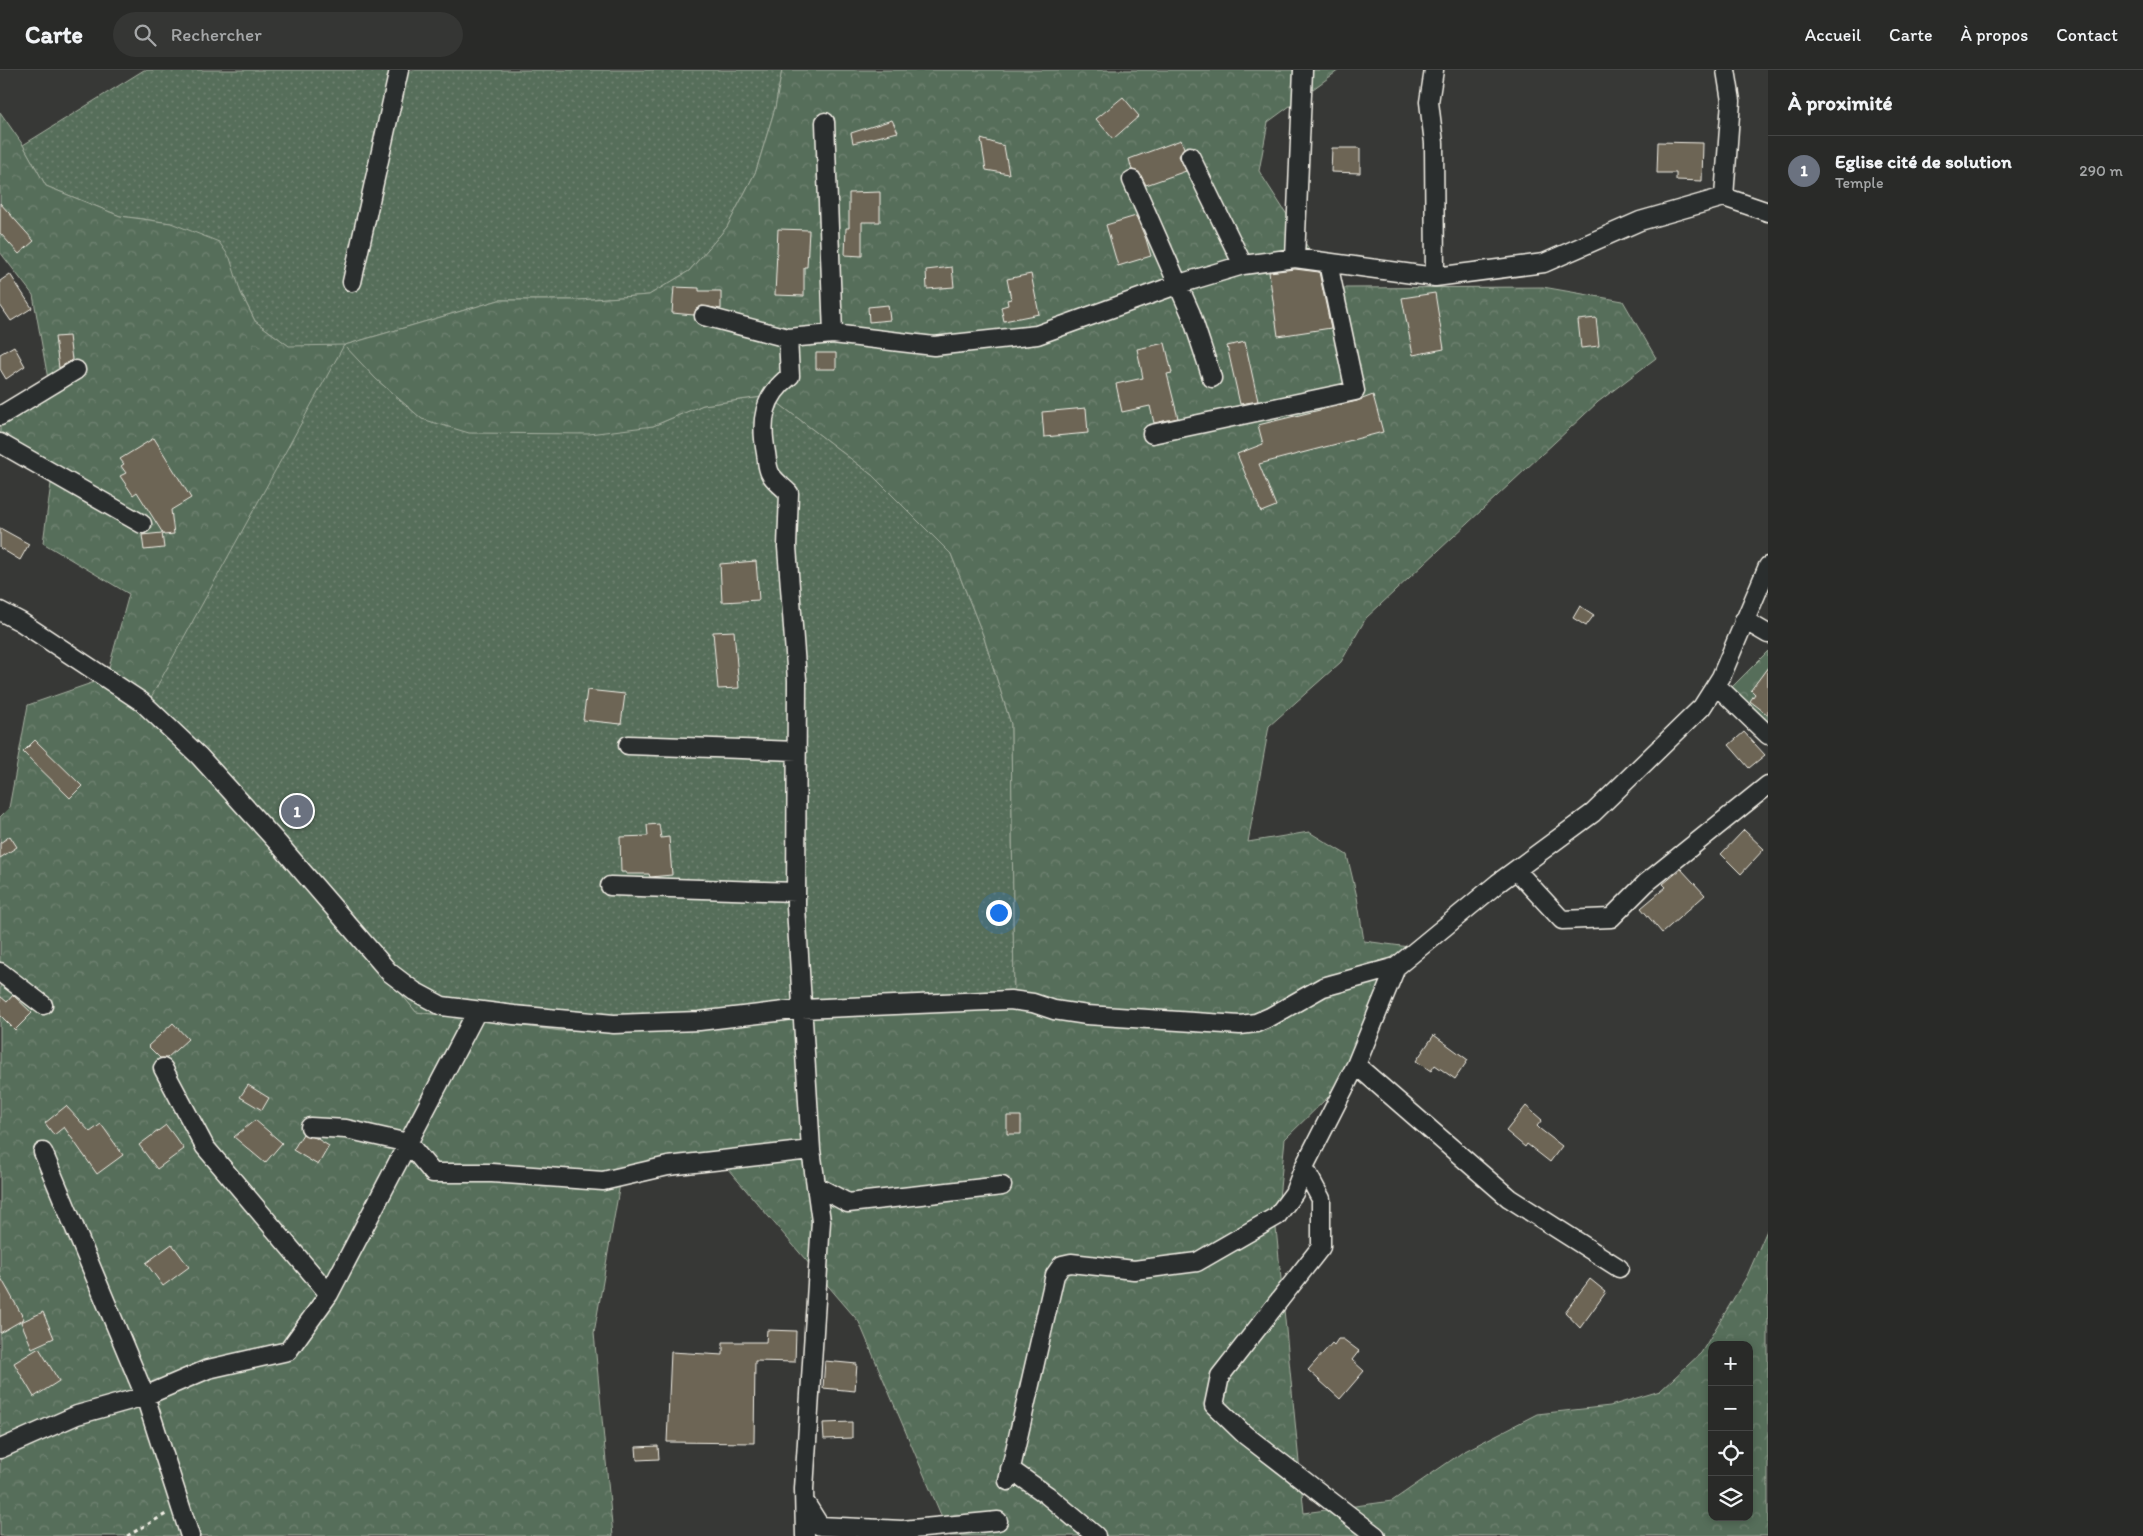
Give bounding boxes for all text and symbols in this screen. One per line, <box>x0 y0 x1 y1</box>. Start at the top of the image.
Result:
search box <box>113 12 463 57</box>
text: Carte <box>25 20 83 49</box>
icon: search <box>131 21 159 49</box>
text: Rechercher <box>171 23 262 46</box>
text: Accueil <box>1805 24 1861 46</box>
text: Carte <box>1889 24 1932 46</box>
text: À propos <box>1960 24 2028 46</box>
text: Contact <box>2056 24 2118 46</box>
text: À proximité <box>1788 90 1893 115</box>
text: Eglise cité de solution <box>1835 150 2012 173</box>
text: 1 <box>1800 161 1808 180</box>
text: 290 m <box>2079 161 2123 180</box>
text: Temple <box>1835 173 1884 192</box>
pin: 1 <box>281 792 313 830</box>
your location <box>986 900 1012 926</box>
map controls <box>1708 1341 1753 1521</box>
button: + <box>1708 1341 1753 1386</box>
button: − <box>1708 1386 1753 1431</box>
button: locate <box>1708 1431 1753 1476</box>
button: layers <box>1708 1476 1753 1521</box>

